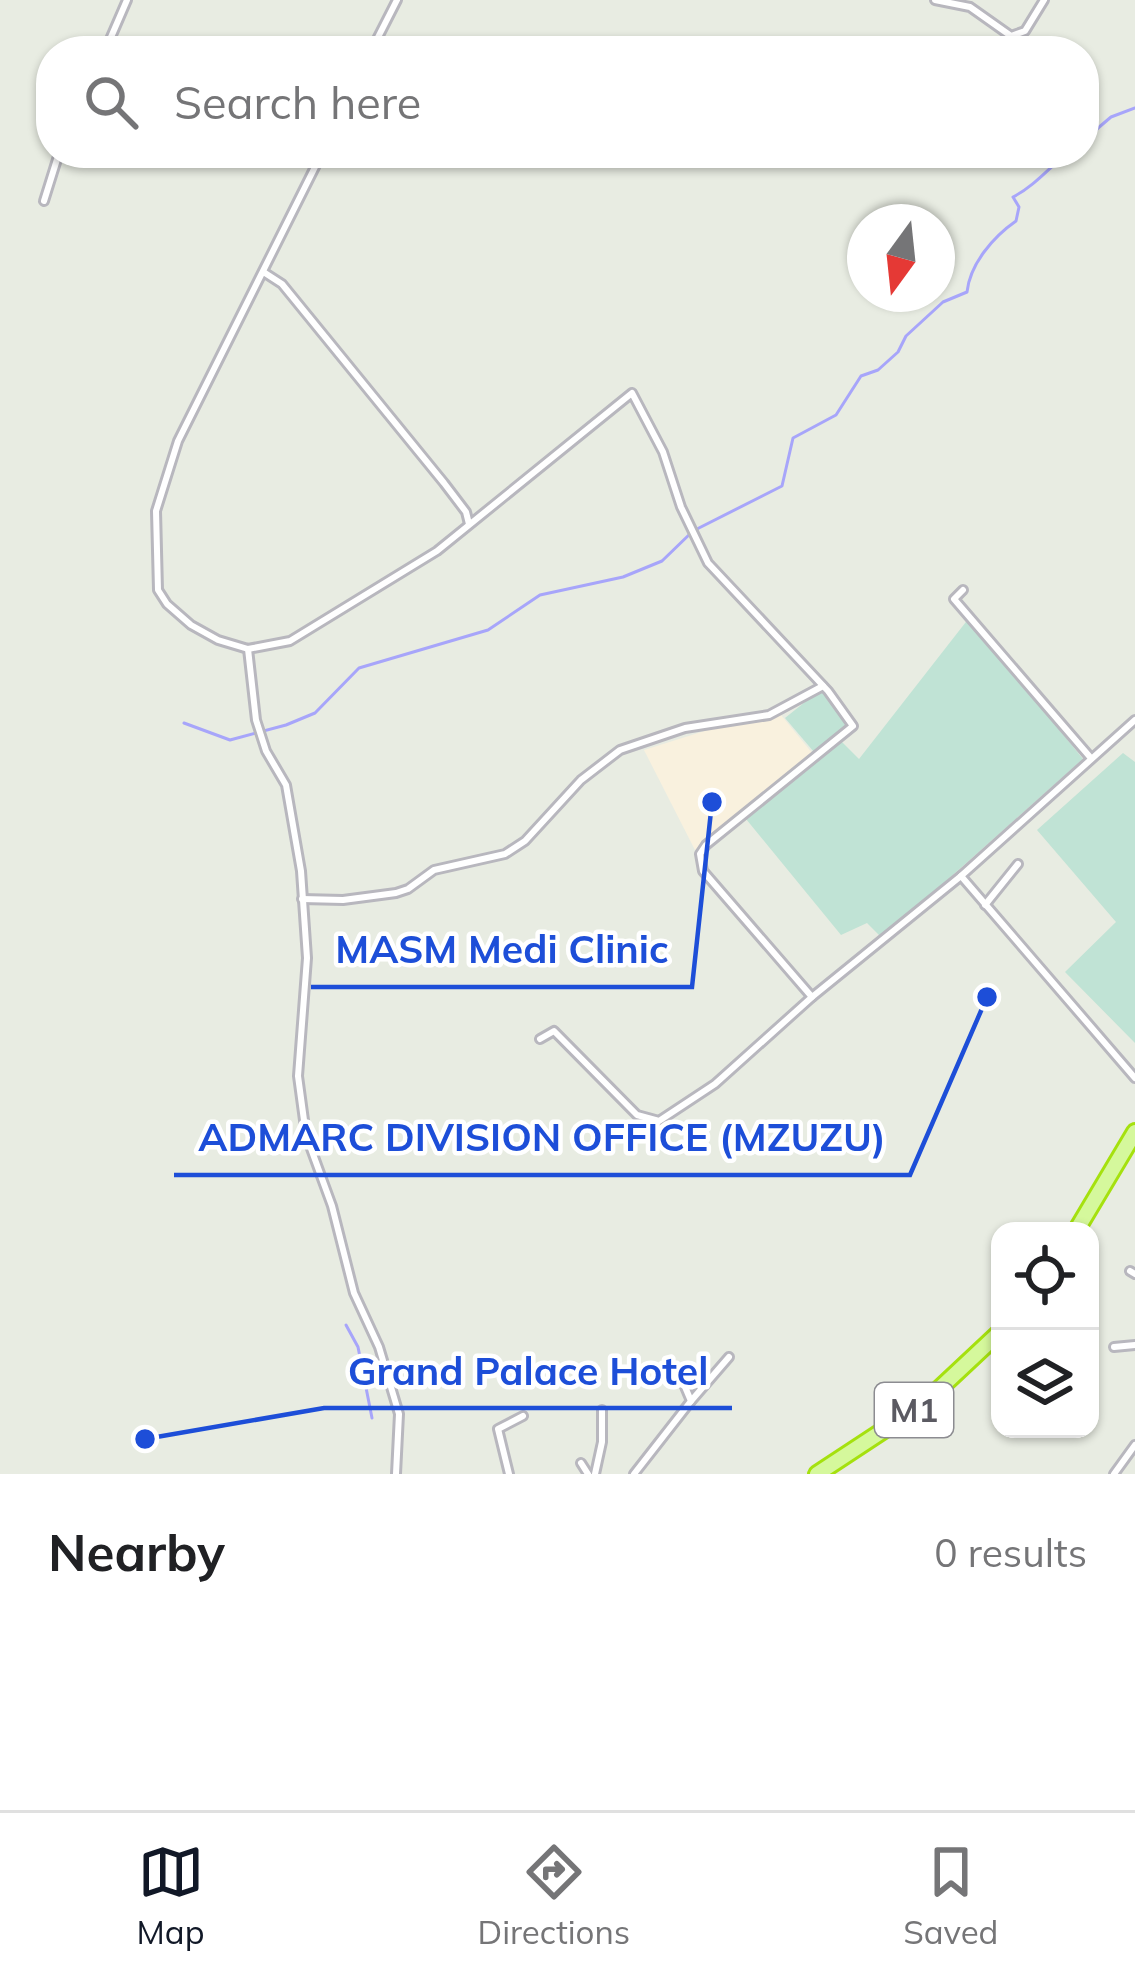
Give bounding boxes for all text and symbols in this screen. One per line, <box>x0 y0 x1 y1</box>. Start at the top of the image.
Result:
search box <box>36 36 1099 168</box>
icon: search <box>78 69 144 135</box>
text: Search here <box>174 74 421 130</box>
north arrow <box>847 204 955 312</box>
callout: MASM Medi Clinic <box>311 912 692 987</box>
text: MASM Medi Clinic <box>335 924 669 973</box>
callout: ADMARC DIVISION OFFICE (MZUZU) <box>174 1100 910 1175</box>
text: ADMARC DIVISION OFFICE (MZUZU) <box>198 1112 886 1161</box>
map controls <box>991 1222 1099 1438</box>
button: locate <box>991 1222 1099 1330</box>
button: layers <box>991 1330 1099 1438</box>
callout: Grand Palace Hotel <box>324 1333 732 1408</box>
text: Grand Palace Hotel <box>348 1346 708 1395</box>
road number: M1 <box>875 1383 953 1437</box>
text: Nearby <box>48 1520 225 1584</box>
text: 0 results <box>934 1528 1087 1577</box>
tab: Map <box>137 1839 204 1952</box>
tab: Directions <box>478 1839 630 1952</box>
tab: Saved <box>903 1839 998 1952</box>

